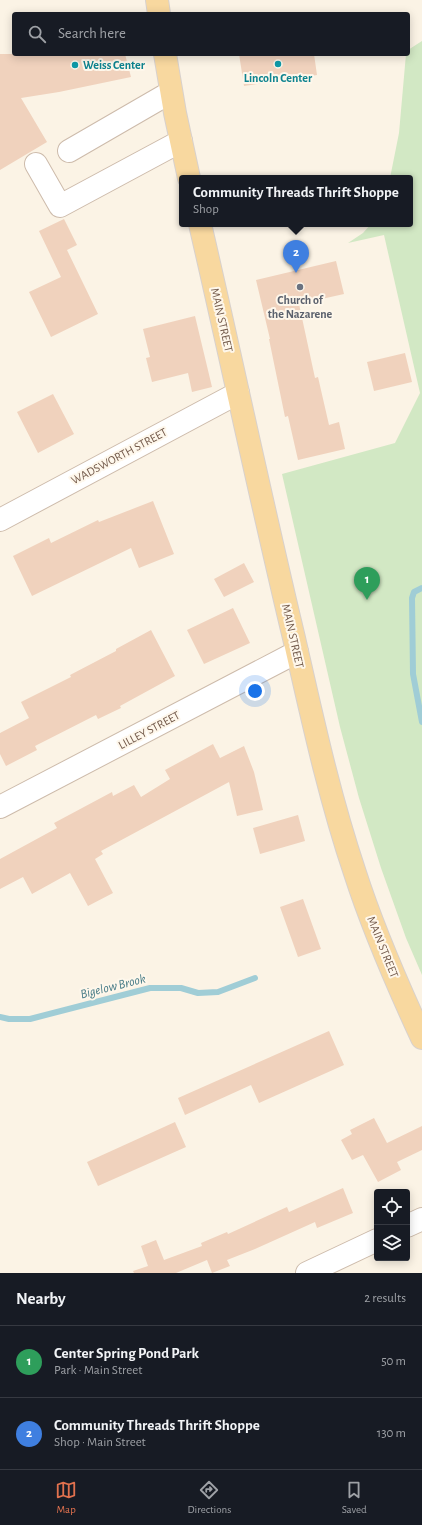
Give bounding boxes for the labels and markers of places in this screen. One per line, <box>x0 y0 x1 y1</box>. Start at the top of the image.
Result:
place label: Weiss Center <box>83 59 146 71</box>
marker: Lincoln Center <box>273 59 283 69</box>
marker: Weiss Center <box>70 60 80 70</box>
place label: Lincoln Center <box>244 72 313 84</box>
pin: 2 <box>283 240 309 273</box>
marker: Church of the Nazarene <box>295 282 305 292</box>
place label: Church of the Nazarene <box>268 294 333 320</box>
pin: 1 <box>354 567 380 600</box>

